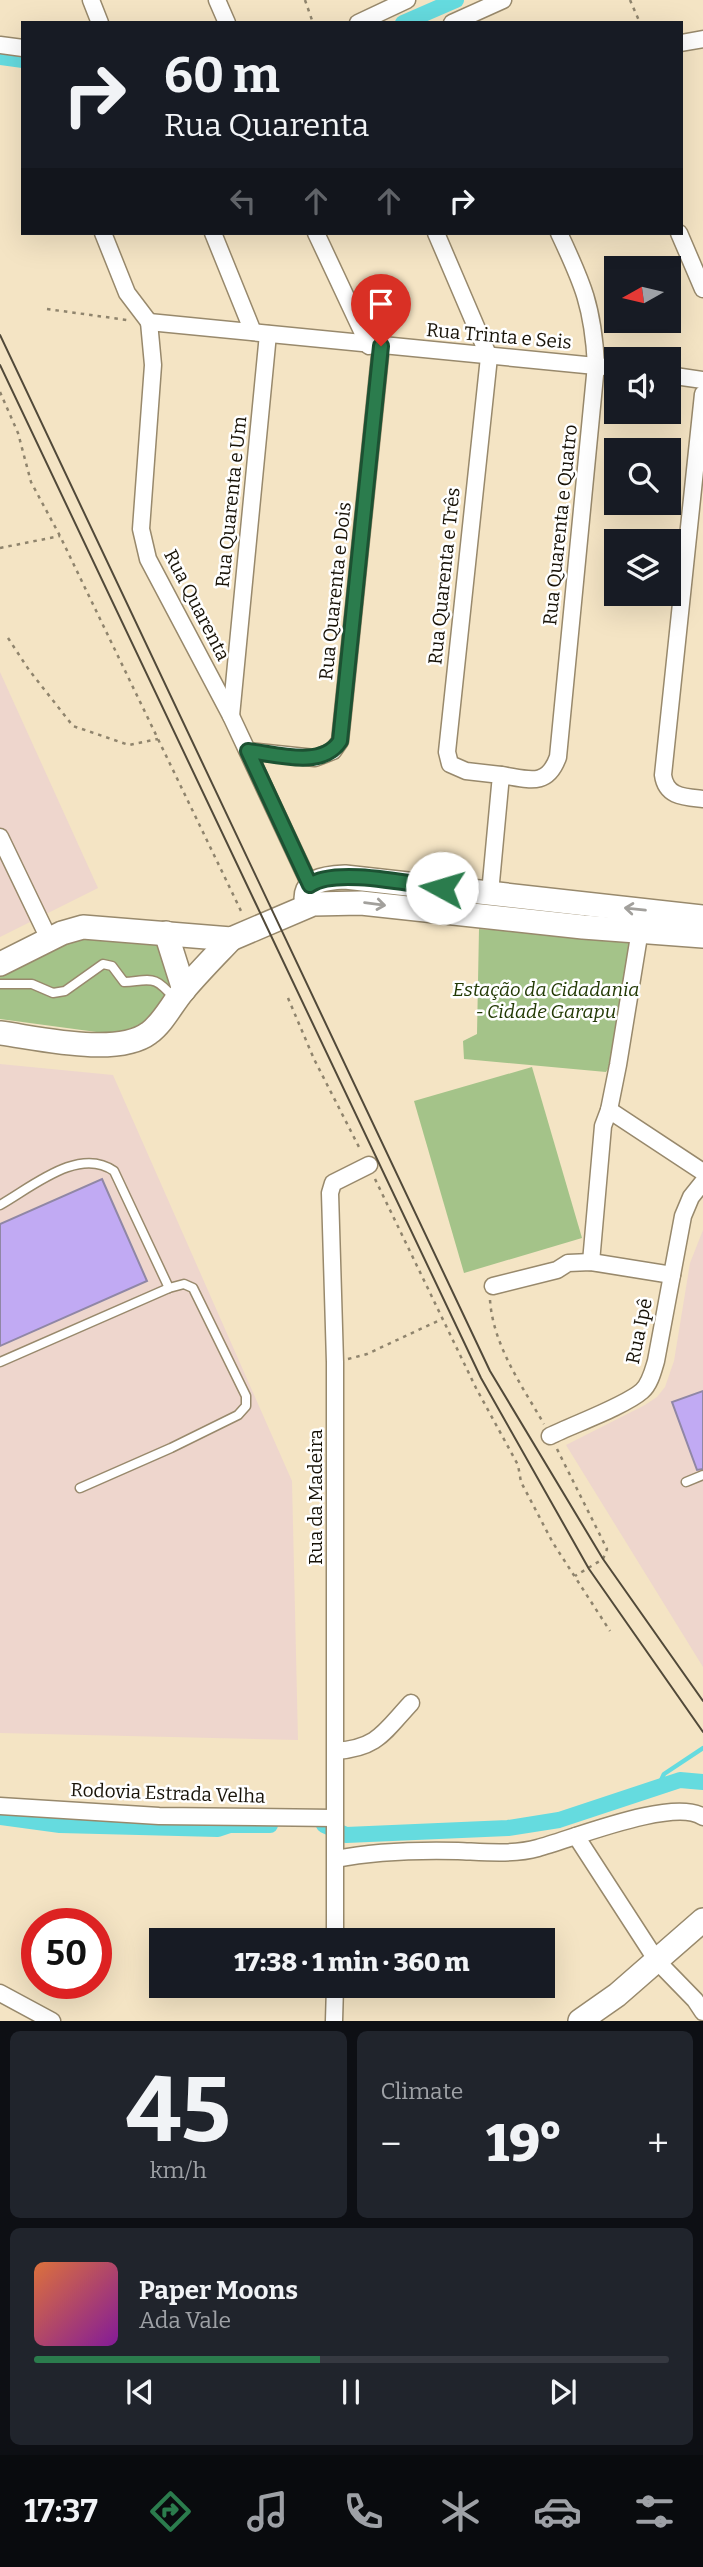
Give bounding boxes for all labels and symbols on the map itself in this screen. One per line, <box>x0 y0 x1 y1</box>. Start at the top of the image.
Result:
north arrow <box>604 256 681 332</box>
pin <box>351 274 411 346</box>
street label: Rua Trinta e Seis <box>425 318 573 354</box>
street label: Rua Quarenta e Um <box>211 415 251 589</box>
street label: Rua Quarenta e Quatro <box>538 423 582 627</box>
street label: Rua Quarenta e Três <box>423 486 465 666</box>
street label: Rua Quarenta e Dois <box>314 501 356 681</box>
street label: Rua Quarenta <box>159 545 235 665</box>
position arrow <box>405 851 479 925</box>
one-way arrow <box>363 898 386 911</box>
one-way arrow <box>624 902 647 915</box>
park label: Estação da Cidadania - Cidade Garapu <box>453 978 639 1023</box>
street label: Rua Ipê <box>621 1296 657 1366</box>
street label: Rua da Madeira <box>304 1428 327 1565</box>
street label: Rodovia Estrada Velha <box>70 1778 266 1808</box>
speed limit sign: 50 <box>21 1908 112 1999</box>

